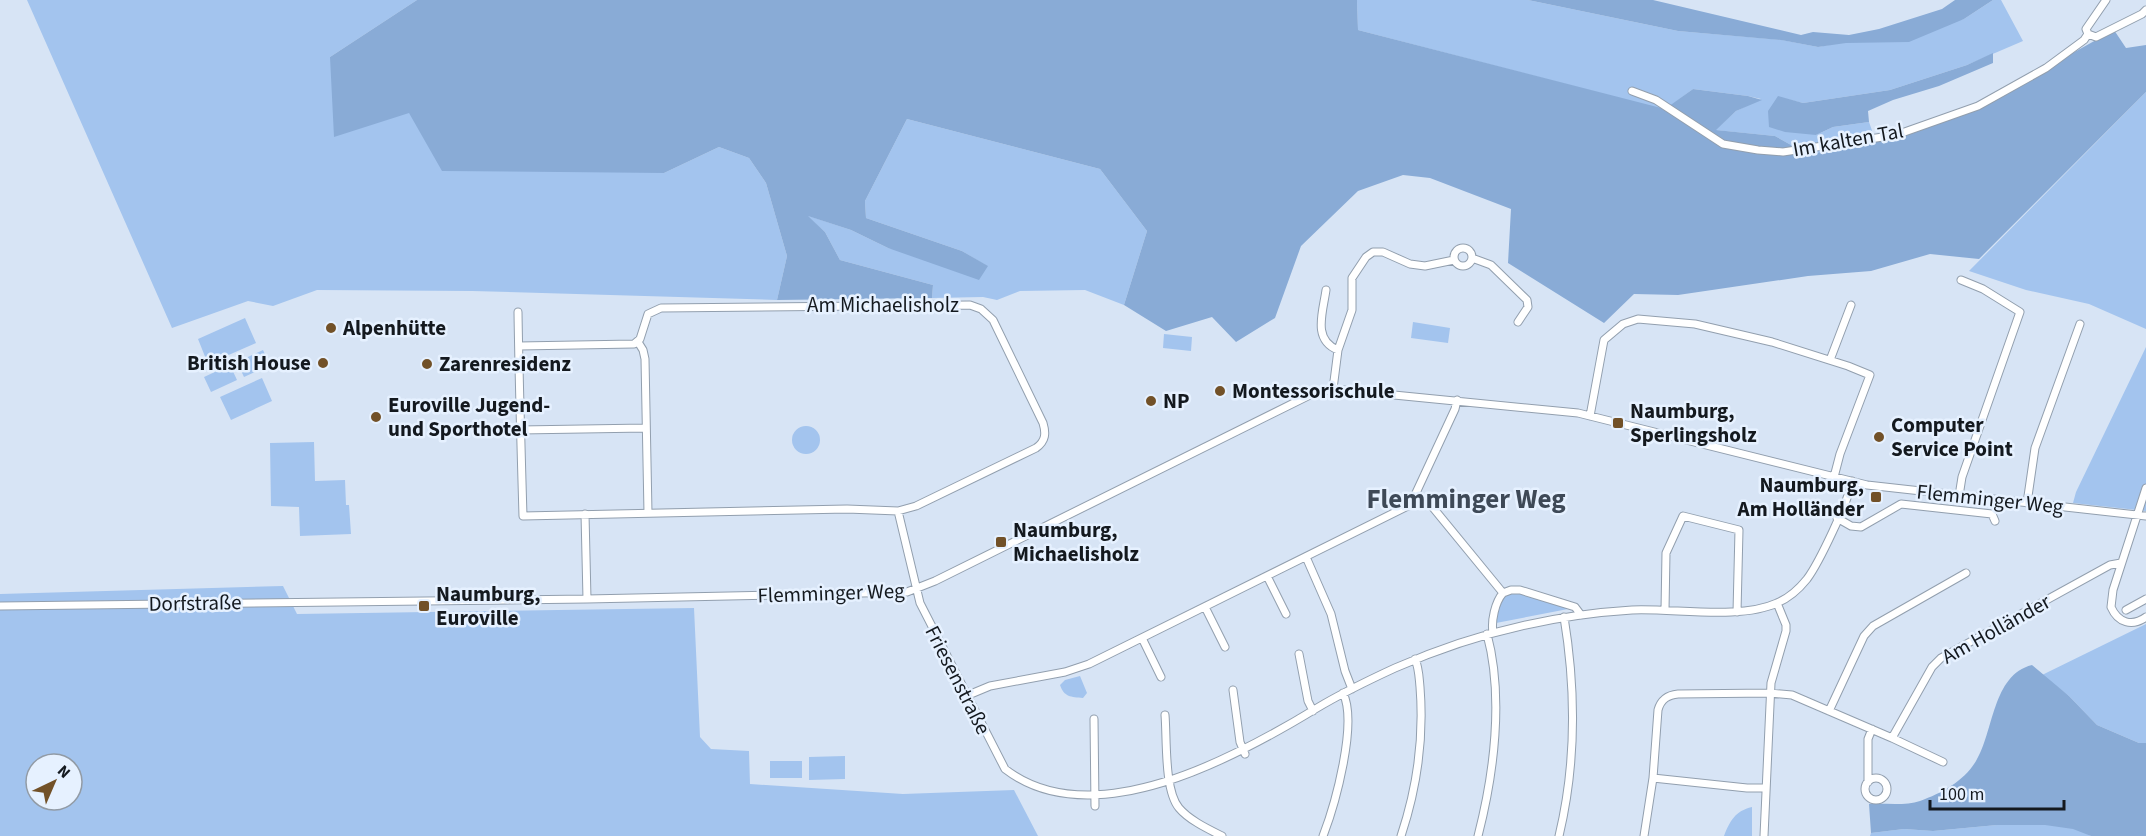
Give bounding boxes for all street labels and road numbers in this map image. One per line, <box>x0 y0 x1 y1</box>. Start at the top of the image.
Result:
street label: Im kalten Tal <box>1790 116 1906 164</box>
street label: Am Michaelisholz <box>807 290 959 320</box>
street label: Flemminger Weg <box>1915 476 2065 522</box>
street label: Flemminger Weg <box>757 575 905 611</box>
street label: Am Holländer <box>1936 586 2056 671</box>
street label: Dorfstraße <box>148 587 242 619</box>
street label: Friesenstraße <box>918 620 998 740</box>

